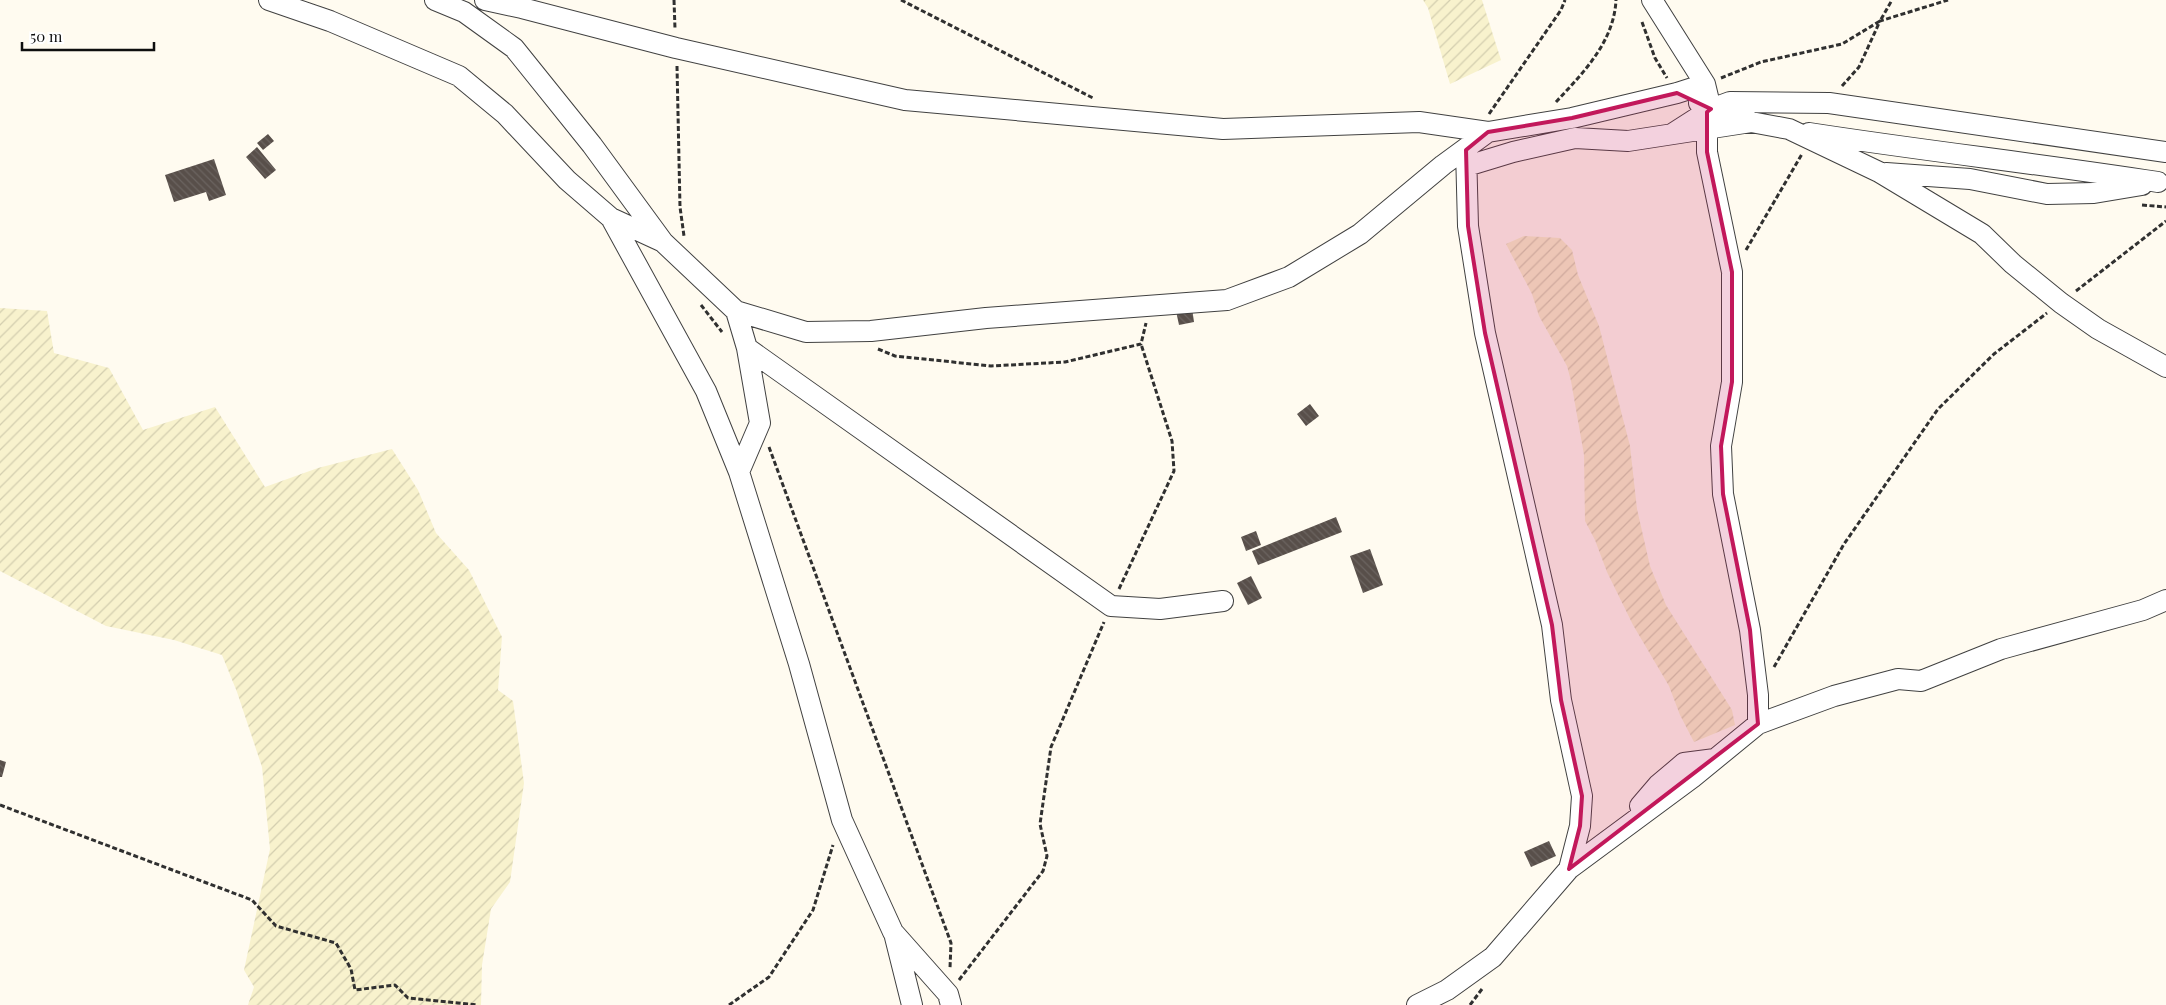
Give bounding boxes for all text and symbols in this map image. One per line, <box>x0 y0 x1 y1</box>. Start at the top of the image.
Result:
scale bar <box>22 20 155 52</box>
text: 50 m <box>30 26 63 46</box>

